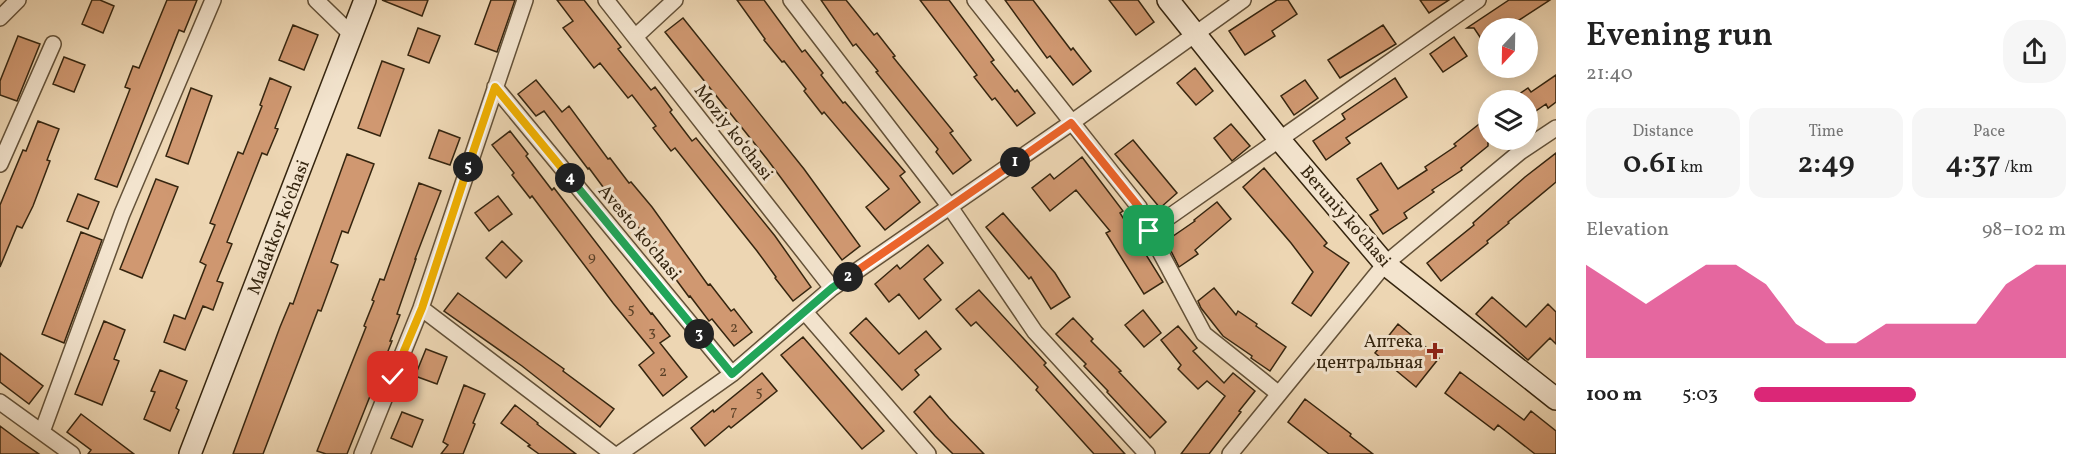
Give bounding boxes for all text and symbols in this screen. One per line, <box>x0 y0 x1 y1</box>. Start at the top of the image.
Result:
text: Evening run <box>1586 14 1773 60</box>
north arrow <box>1478 18 1538 78</box>
map controls <box>1478 18 1538 150</box>
button: share <box>2003 20 2066 83</box>
text: 21:40 <box>1586 60 1633 88</box>
street label: Moziy ko‘chasi <box>687 80 778 186</box>
button: layers <box>1478 90 1538 150</box>
text: Distance <box>1632 121 1694 143</box>
text: Time <box>1808 121 1844 143</box>
text: Pace <box>1973 121 2005 143</box>
text: 0.61 <box>1623 143 1677 185</box>
text: 2:49 <box>1797 143 1855 185</box>
text: 4:37 <box>1945 143 2001 185</box>
pin: 1 <box>1000 147 1030 177</box>
text: 1 <box>1012 151 1018 173</box>
pin: 5 <box>453 152 483 182</box>
street label: Madatkor ko'chasi <box>242 156 317 299</box>
text: 5 <box>464 156 472 178</box>
text: km <box>1677 157 1703 179</box>
text: /km <box>2001 157 2033 179</box>
street label: Beruniy ko'chasi <box>1293 161 1396 273</box>
pin: 4 <box>555 163 585 193</box>
text: 4 <box>565 167 575 189</box>
street label: Avesto ko'chasi <box>591 180 686 286</box>
pin <box>1123 205 1174 256</box>
icon: arrive <box>1132 214 1165 247</box>
text: Elevation <box>1586 216 1669 244</box>
text: 98–102 m <box>1982 216 2066 244</box>
house number: 9 <box>588 247 596 268</box>
pin: 2 <box>833 262 863 292</box>
text: 2 <box>844 266 852 288</box>
house number: 5 <box>627 299 635 320</box>
house number: 2 <box>730 318 738 339</box>
pin: 3 <box>684 319 714 349</box>
house number: 3 <box>648 322 656 343</box>
text: 3 <box>695 323 703 345</box>
place label: Аптека центральная <box>1316 330 1423 376</box>
marker: Аптека центральная <box>1428 344 1442 358</box>
pin <box>367 351 418 402</box>
icon: check <box>376 360 409 393</box>
house number: 2 <box>659 362 667 383</box>
text: 100 m <box>1586 381 1642 409</box>
text: 5:03 <box>1682 381 1718 409</box>
house number: 5 <box>755 382 763 403</box>
house number: 7 <box>730 401 738 422</box>

